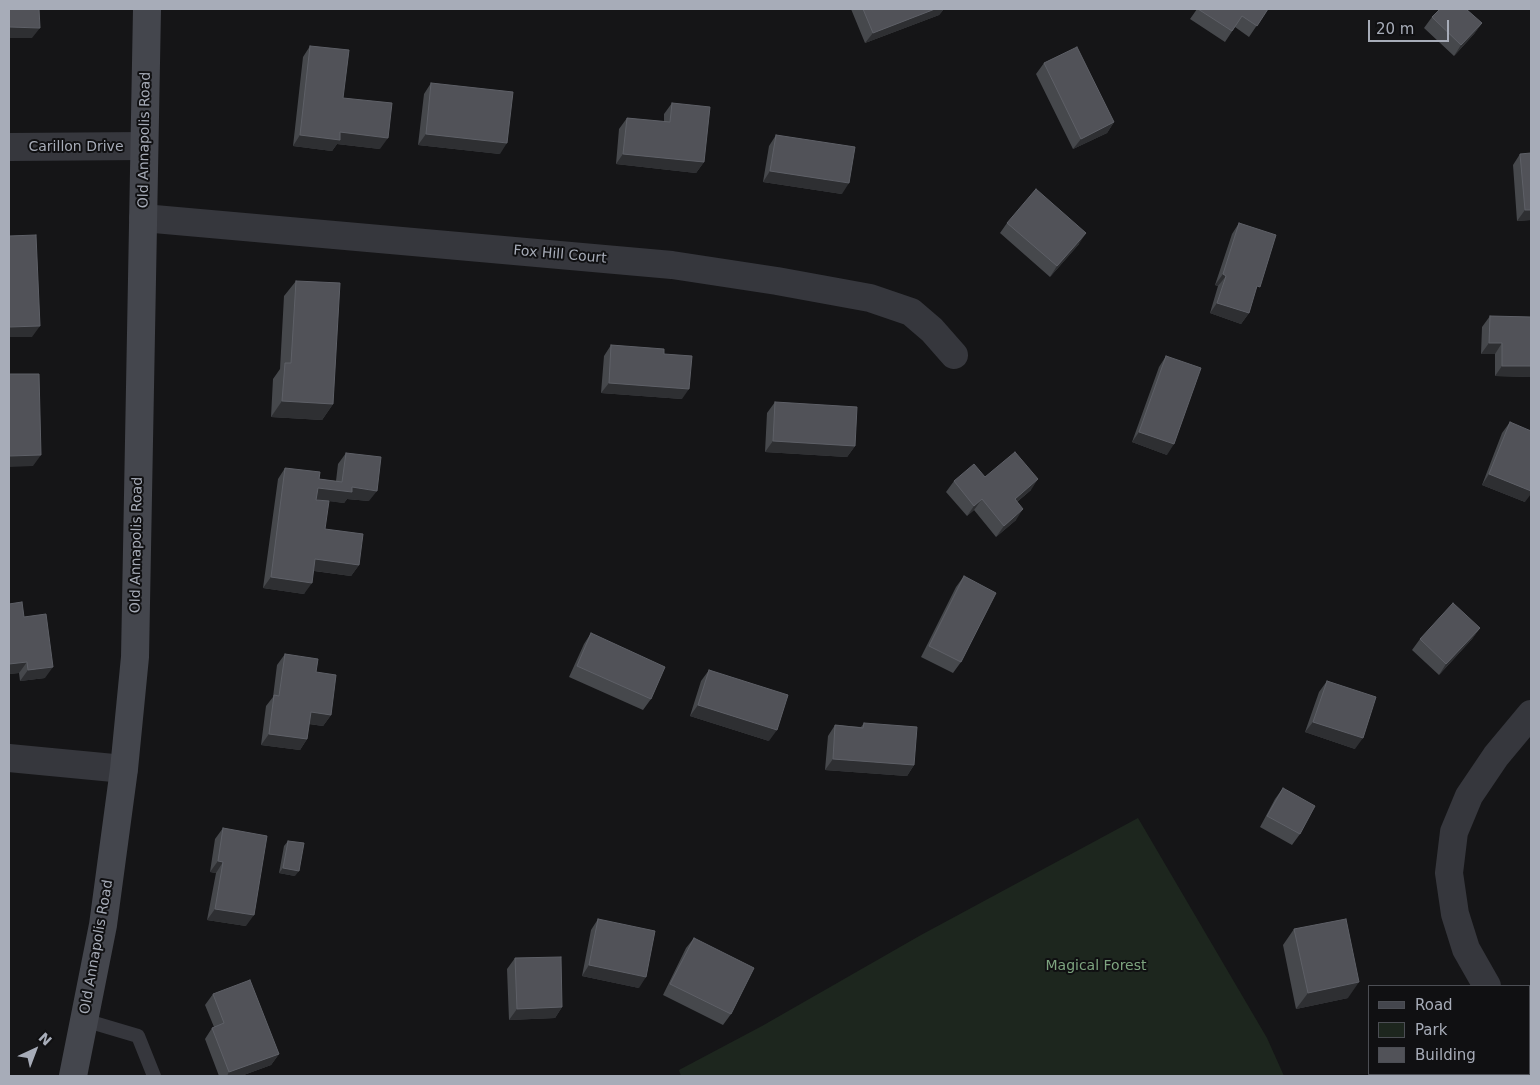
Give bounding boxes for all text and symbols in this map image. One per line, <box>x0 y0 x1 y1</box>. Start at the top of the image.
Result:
scale bar <box>1370 10 1451 42</box>
text: 20 m <box>1376 20 1414 38</box>
street label: Old Annapolis Road <box>135 72 155 208</box>
street label: Carillon Drive <box>29 139 123 155</box>
street label: Fox Hill Court <box>513 243 607 267</box>
street label: Old Annapolis Road <box>127 477 147 613</box>
street label: Old Annapolis Road <box>77 878 117 1016</box>
park label: Magical Forest <box>1045 958 1147 974</box>
legend <box>1368 985 1530 1075</box>
text: Road <box>1415 996 1453 1014</box>
text: Park <box>1415 1021 1447 1039</box>
north arrow <box>10 1025 60 1075</box>
text: N <box>35 1029 55 1049</box>
text: Building <box>1415 1046 1476 1064</box>

